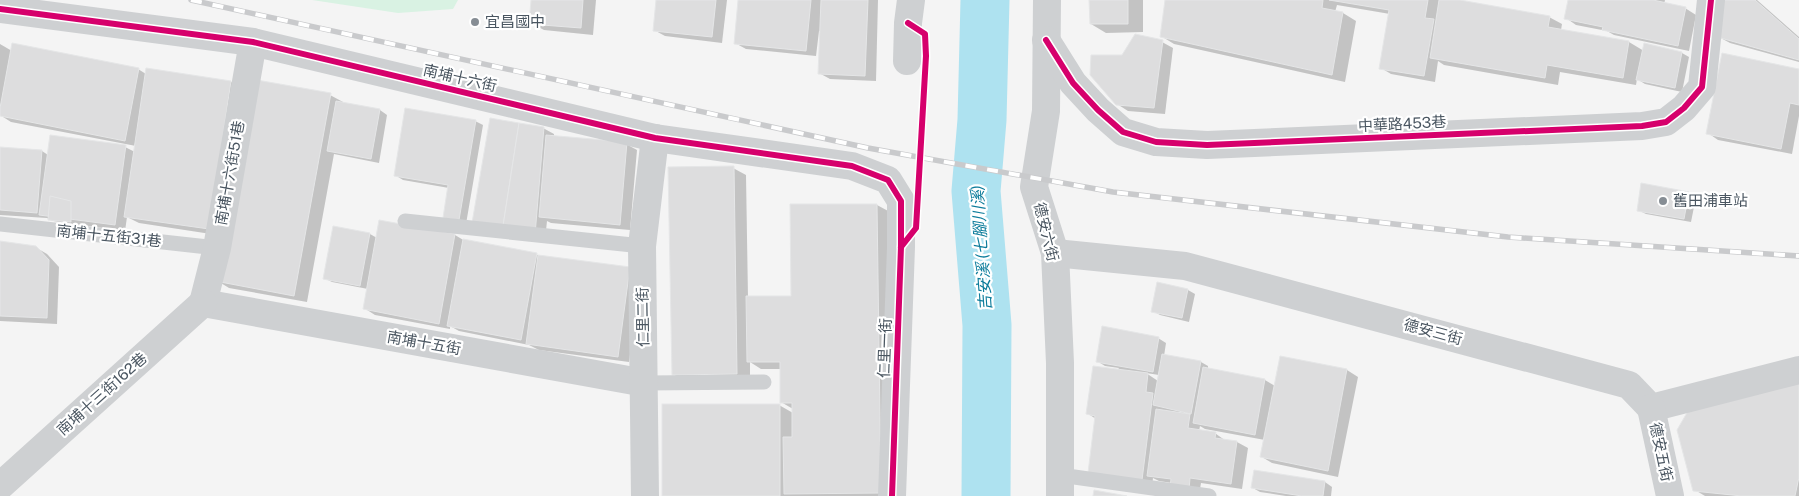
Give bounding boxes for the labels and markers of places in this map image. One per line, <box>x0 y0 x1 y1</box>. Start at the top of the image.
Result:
place label: 宜昌國中 <box>485 13 545 30</box>
marker: 宜昌國中 <box>469 16 481 28</box>
place label: 舊田浦車站 <box>1673 192 1748 209</box>
marker: 舊田浦車站 <box>1657 195 1669 207</box>

